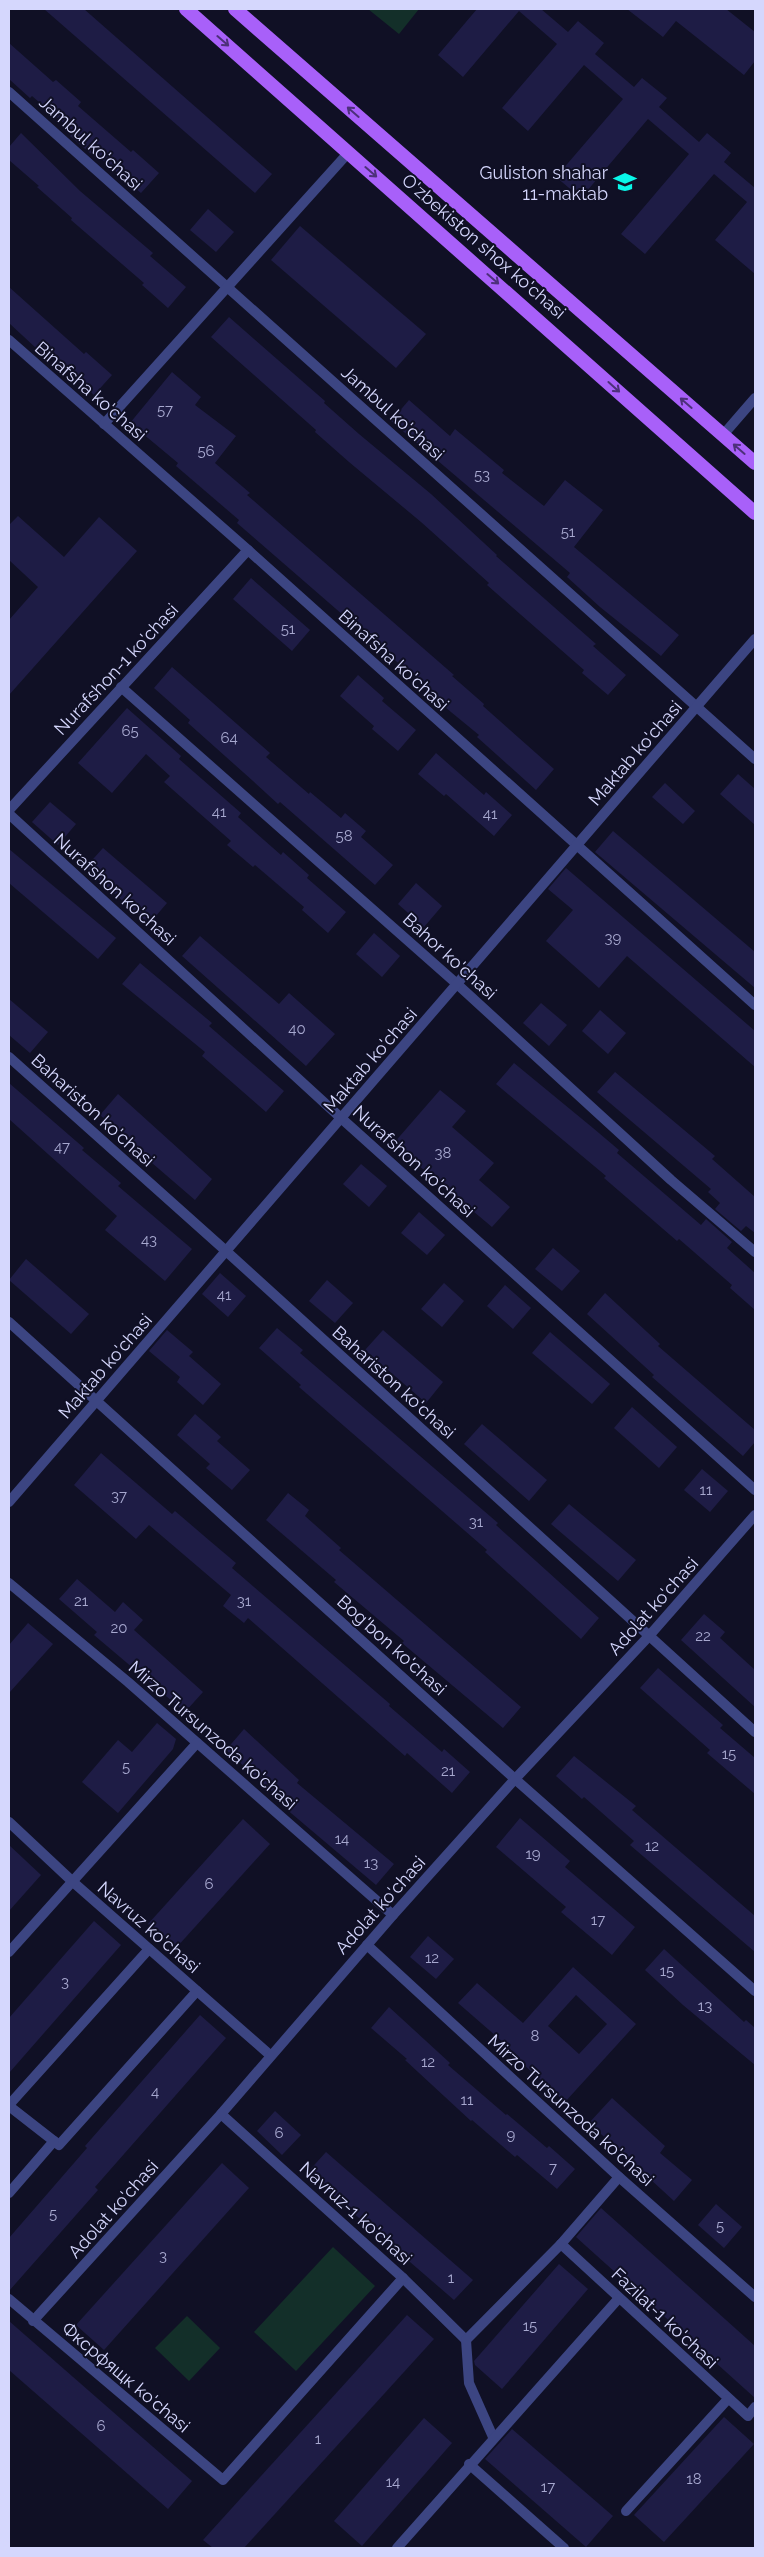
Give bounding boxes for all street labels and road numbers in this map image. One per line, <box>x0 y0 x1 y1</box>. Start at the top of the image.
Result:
street label: Jambul ko'chasi <box>35 91 147 195</box>
street label: O'zbekiston shox ko'chasi <box>398 169 570 323</box>
street label: Binafsha ko'chasi <box>31 337 151 445</box>
street label: Jambul ko'chasi <box>337 361 449 465</box>
street label: Nurafshon-1 ko'chasi <box>50 599 182 739</box>
street label: Binafsha ko'chasi <box>335 605 453 715</box>
street label: Maktab ko'chasi <box>584 696 686 810</box>
street label: Nurafshon ko'chasi <box>50 829 180 949</box>
street label: Bahor ko'chasi <box>399 908 501 1004</box>
street label: Maktab ko'chasi <box>319 1003 421 1117</box>
street label: Bahariston ko'chasi <box>27 1049 159 1171</box>
street label: Nurafshon ko'chasi <box>349 1101 479 1221</box>
street label: Maktab ko'chasi <box>54 1309 156 1423</box>
street label: Bahariston ko'chasi <box>328 1321 460 1443</box>
street label: Adolat ko'chasi <box>604 1553 702 1659</box>
street label: Bog'bon ko'chasi <box>333 1591 451 1699</box>
street label: Mirzo Tursunzoda ko'chasi <box>125 1656 301 1814</box>
street label: Adolat ko'chasi <box>331 1852 429 1958</box>
street label: Navruz ko'chasi <box>94 1877 204 1977</box>
street label: Mirzo Tursunzoda ko'chasi <box>484 2030 658 2190</box>
street label: Adolat ko'chasi <box>64 2156 162 2262</box>
street label: Navruz-1 ko'chasi <box>296 2157 416 2269</box>
street label: Fazilat-1 ko'chasi <box>608 2263 722 2373</box>
street label: Фксрфящк ko'chasi <box>58 2317 194 2437</box>

